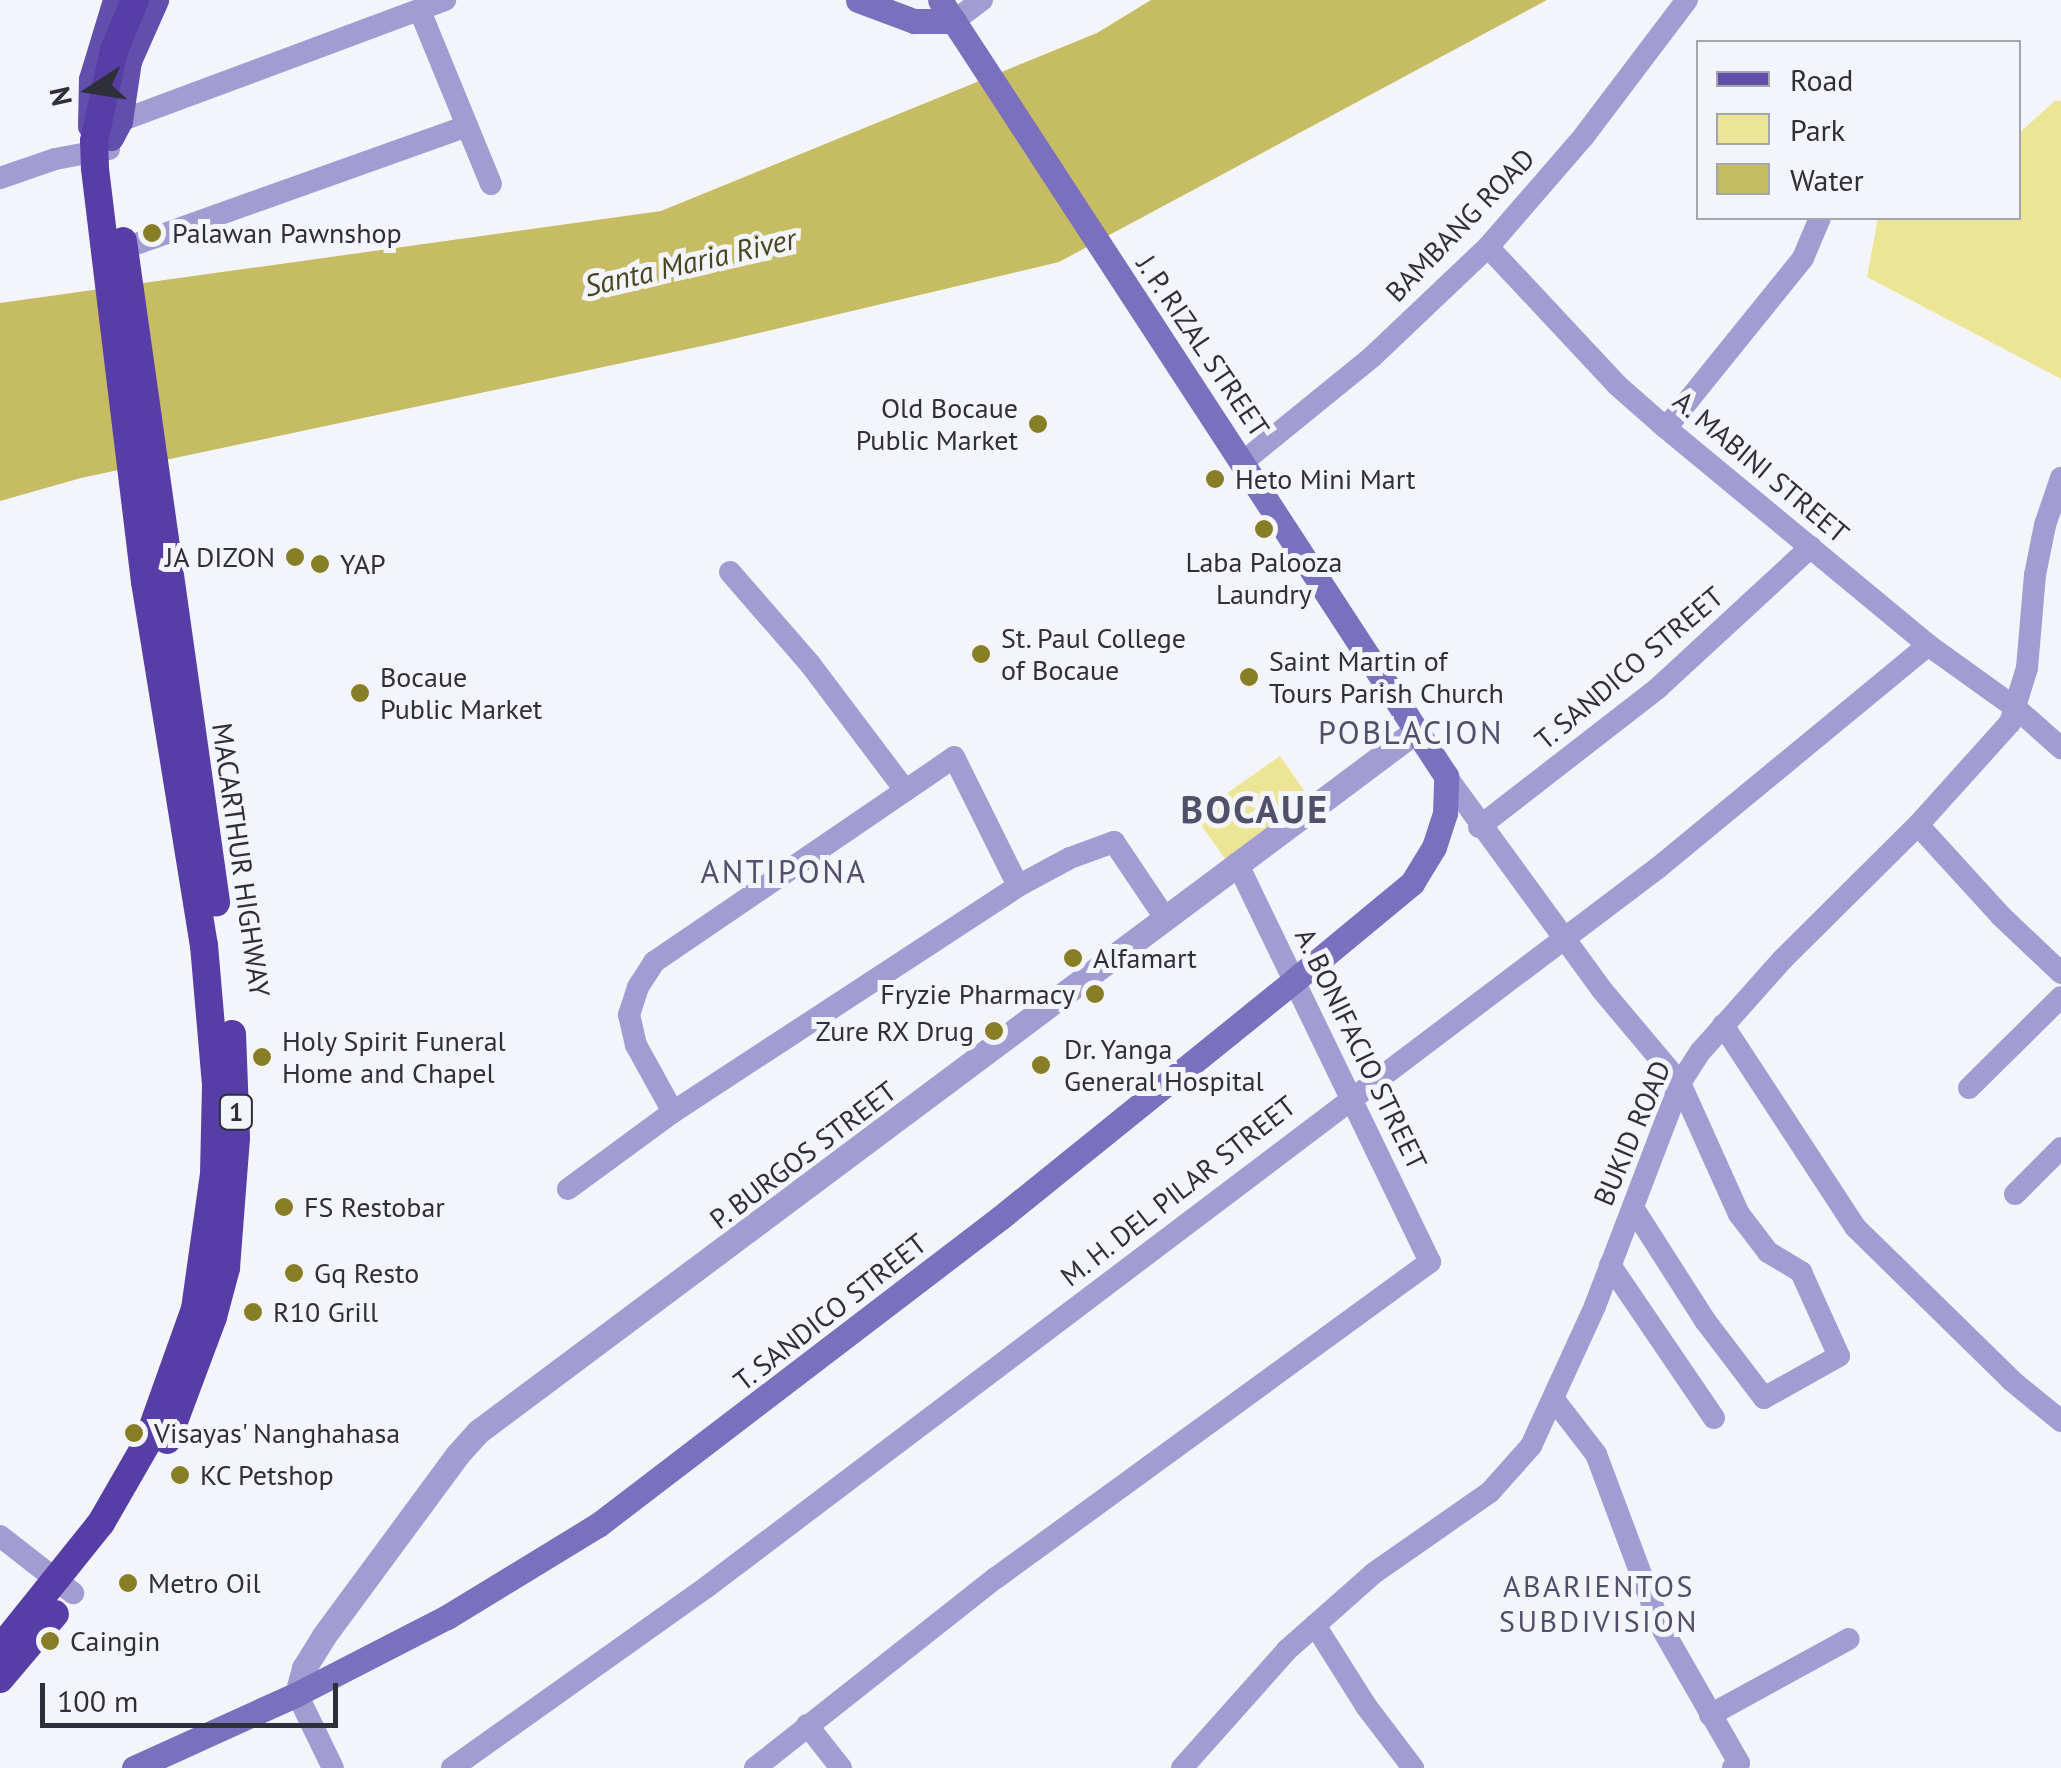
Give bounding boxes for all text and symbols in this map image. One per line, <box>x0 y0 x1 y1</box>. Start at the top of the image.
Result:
north arrow <box>40 40 140 140</box>
legend <box>1696 40 2021 220</box>
text: Road <box>1790 60 1854 99</box>
text: N <box>40 83 80 109</box>
text: Park <box>1790 110 1845 149</box>
street label: BAMBANG ROAD <box>1379 142 1541 308</box>
text: Water <box>1790 160 1864 199</box>
place label: Palawan Pawnshop <box>172 216 402 250</box>
water label: Santa Maria River <box>581 220 799 304</box>
marker: Palawan Pawnshop <box>141 222 163 244</box>
street label: J. P. RIZAL STREET <box>1128 246 1278 446</box>
street label: A. MABINI STREET <box>1666 383 1856 551</box>
place label: Old Bocaue Public Market <box>855 391 1018 457</box>
marker: Old Bocaue Public Market <box>1027 413 1049 435</box>
place label: Heto Mini Mart <box>1235 462 1416 496</box>
marker: Heto Mini Mart <box>1204 468 1226 490</box>
marker: Laba Palooza Laundry <box>1253 518 1275 540</box>
place label: JA DIZON <box>164 540 275 574</box>
place label: Laba Palooza Laundry <box>1186 545 1342 611</box>
marker: JA DIZON <box>284 546 306 568</box>
place label: YAP <box>340 547 386 581</box>
marker: YAP <box>309 553 331 575</box>
street label: T. SANDICO STREET <box>1527 579 1731 757</box>
place label: St. Paul College of Bocaue <box>1001 621 1188 687</box>
marker: St. Paul College of Bocaue <box>970 643 992 665</box>
place label: Saint Martin of Tours Parish Church <box>1269 644 1504 710</box>
place label: Bocaue Public Market <box>380 660 543 726</box>
marker: Saint Martin of Tours Parish Church <box>1238 666 1260 688</box>
marker: Bocaue Public Market <box>349 682 371 704</box>
district label: POBLACION <box>1318 713 1504 751</box>
street label: MACARTHUR HIGHWAY <box>205 721 277 999</box>
district label: BOCAUE <box>1180 786 1330 832</box>
district label: ANTIPONA <box>701 852 867 890</box>
street label: A. BONIFACIO STREET <box>1287 922 1435 1176</box>
place label: Alfamart <box>1093 941 1197 975</box>
marker: Alfamart <box>1062 947 1084 969</box>
place label: Fryzie Pharmacy <box>880 977 1075 1011</box>
marker: Fryzie Pharmacy <box>1084 983 1106 1005</box>
place label: Zure RX Drug <box>815 1014 974 1048</box>
marker: Zure RX Drug <box>983 1020 1005 1042</box>
place label: Holy Spirit Funeral Home and Chapel <box>282 1024 507 1090</box>
place label: Dr. Yanga General Hospital <box>1064 1032 1264 1098</box>
marker: Holy Spirit Funeral Home and Chapel <box>251 1046 273 1068</box>
marker: Dr. Yanga General Hospital <box>1028 1052 1054 1078</box>
street label: BUKID ROAD <box>1586 1055 1678 1211</box>
street label: P. BURGOS STREET <box>702 1073 904 1237</box>
street label: M. H. DEL PILAR STREET <box>1052 1087 1304 1295</box>
road number: 1 <box>218 1092 254 1132</box>
place label: FS Restobar <box>304 1190 445 1224</box>
marker: FS Restobar <box>273 1196 295 1218</box>
street label: T. SANDICO STREET <box>726 1226 934 1398</box>
place label: Gq Resto <box>314 1256 419 1290</box>
marker: Gq Resto <box>283 1262 305 1284</box>
place label: R10 Grill <box>273 1295 378 1329</box>
marker: R10 Grill <box>242 1301 264 1323</box>
place label: Visayas' Nanghahasa <box>154 1416 403 1450</box>
marker: Visayas' Nanghahasa <box>123 1422 145 1444</box>
place label: KC Petshop <box>200 1458 335 1492</box>
marker: KC Petshop <box>169 1464 191 1486</box>
place label: Metro Oil <box>148 1566 261 1600</box>
district label: ABARIENTOS SUBDIVISION <box>1499 1568 1699 1638</box>
marker: Metro Oil <box>117 1572 139 1594</box>
place label: Caingin <box>70 1624 160 1658</box>
marker: Caingin <box>39 1630 61 1652</box>
scale bar <box>45 1663 342 1725</box>
text: 100 m <box>57 1681 138 1720</box>

